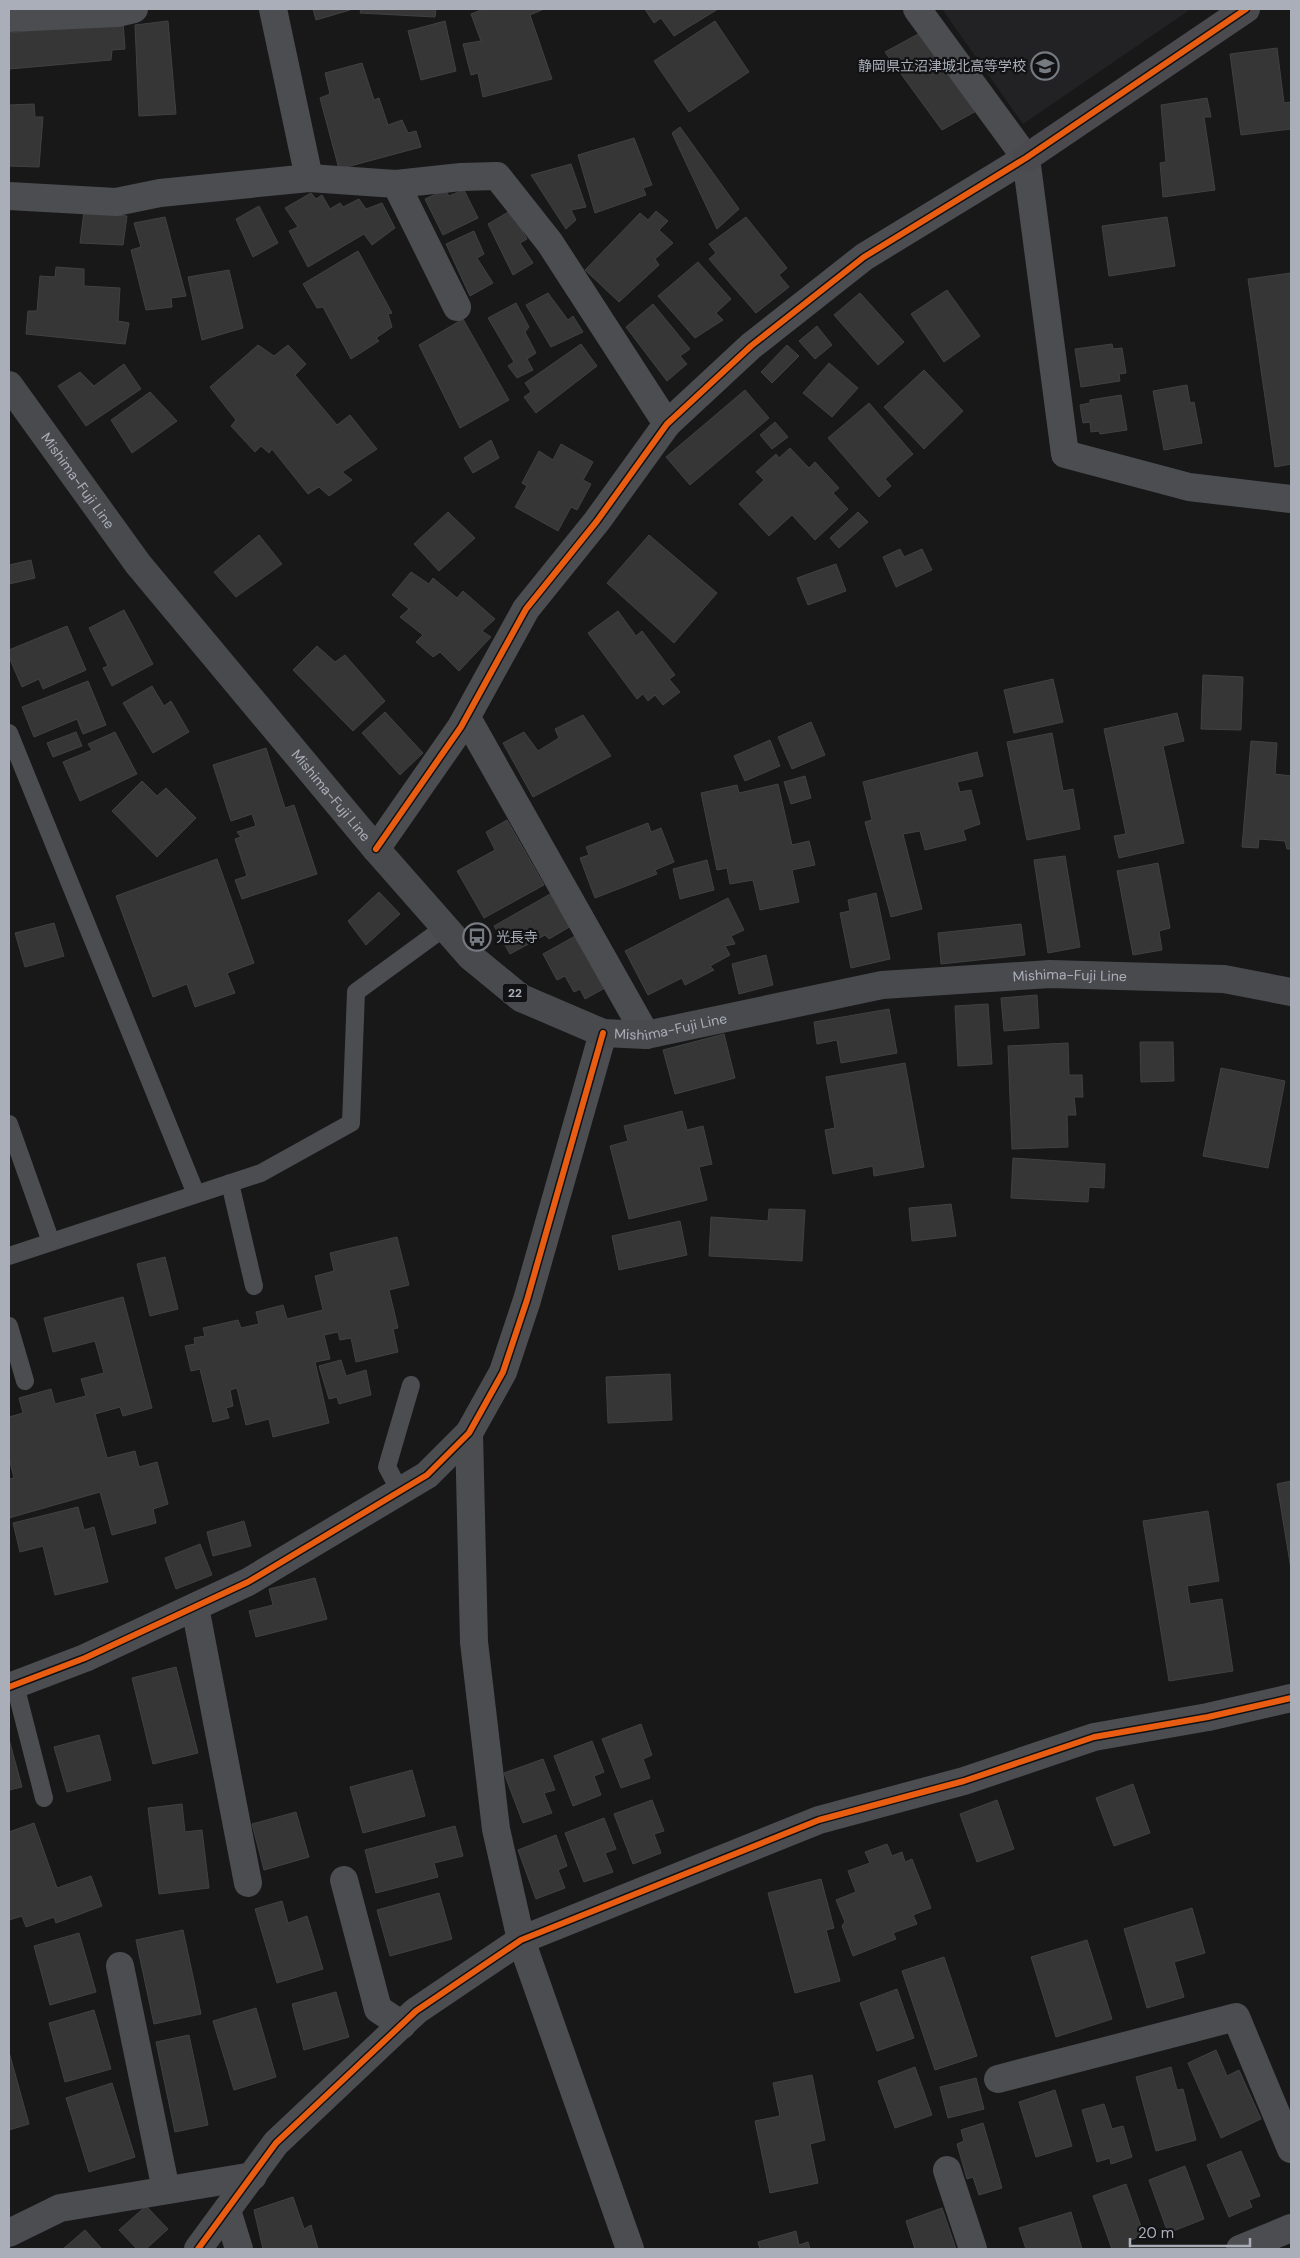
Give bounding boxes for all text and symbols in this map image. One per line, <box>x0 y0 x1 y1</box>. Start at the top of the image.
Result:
school or university icon: 静岡県立沼津城北高等学校 <box>1030 51 1060 81</box>
place label: 静岡県立沼津城北高等学校 <box>858 57 1026 75</box>
street label: Mishima-Fuji Line <box>37 429 119 532</box>
street label: Mishima-Fuji Line <box>288 746 375 845</box>
bus stop icon: 光長寺 <box>462 922 492 952</box>
place label: 光長寺 <box>496 928 538 946</box>
street label: Mishima-Fuji Line <box>1012 965 1127 985</box>
road number: 22 <box>502 984 528 1002</box>
street label: Mishima-Fuji Line <box>614 1009 729 1044</box>
scale bar <box>1130 2216 1250 2248</box>
text: 20 m <box>1138 2223 1174 2243</box>

